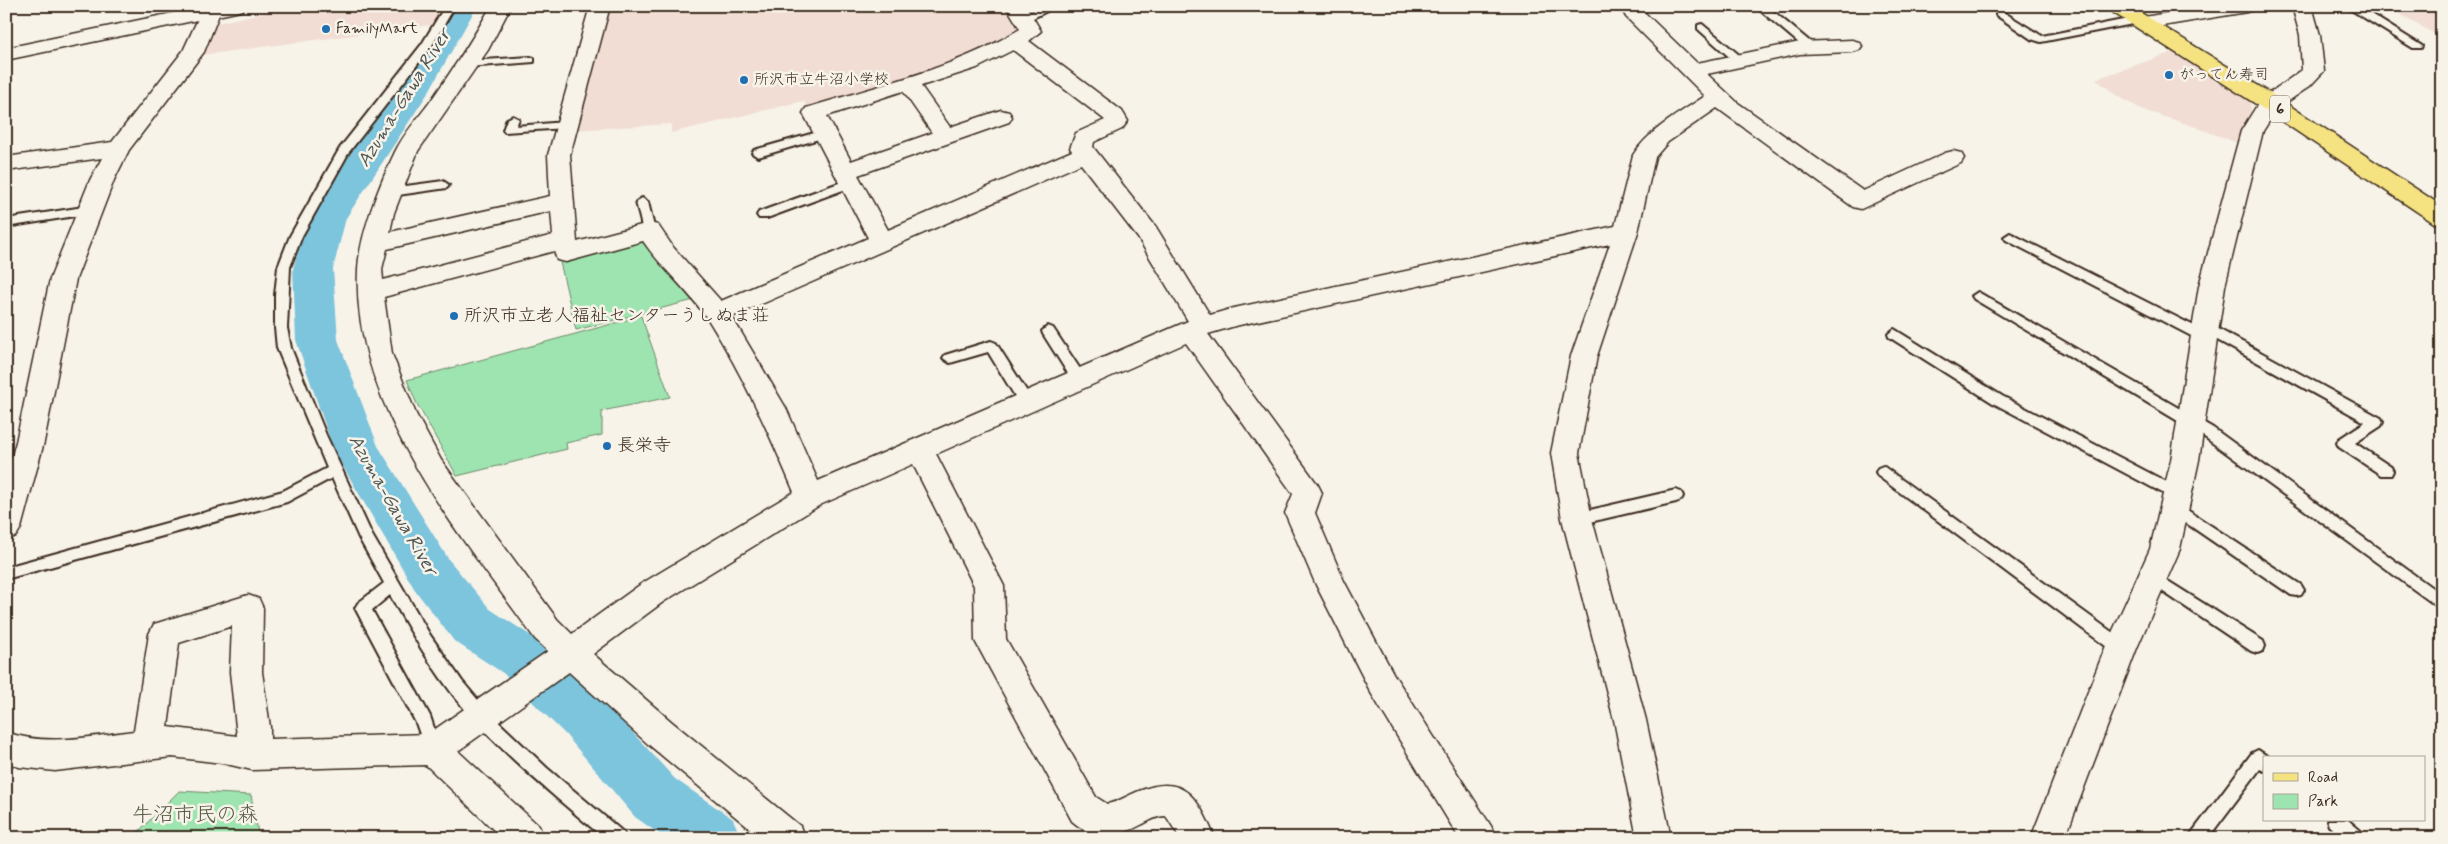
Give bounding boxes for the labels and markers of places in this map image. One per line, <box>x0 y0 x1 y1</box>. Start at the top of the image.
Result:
place label: FamilyMart <box>336 19 418 39</box>
marker: FamilyMart <box>320 23 332 35</box>
place label: がってん寿司 <box>2179 65 2269 85</box>
marker: がってん寿司 <box>2163 69 2175 81</box>
place label: 所沢市立牛沼小学校 <box>754 70 889 90</box>
marker: 所沢市立牛沼小学校 <box>738 74 750 86</box>
place label: 所沢市立老人福祉センターうしぬま荘 <box>464 304 769 328</box>
marker: 所沢市立老人福祉センターうしぬま荘 <box>448 310 460 322</box>
place label: 長栄寺 <box>617 434 671 458</box>
marker: 長栄寺 <box>601 440 613 452</box>

